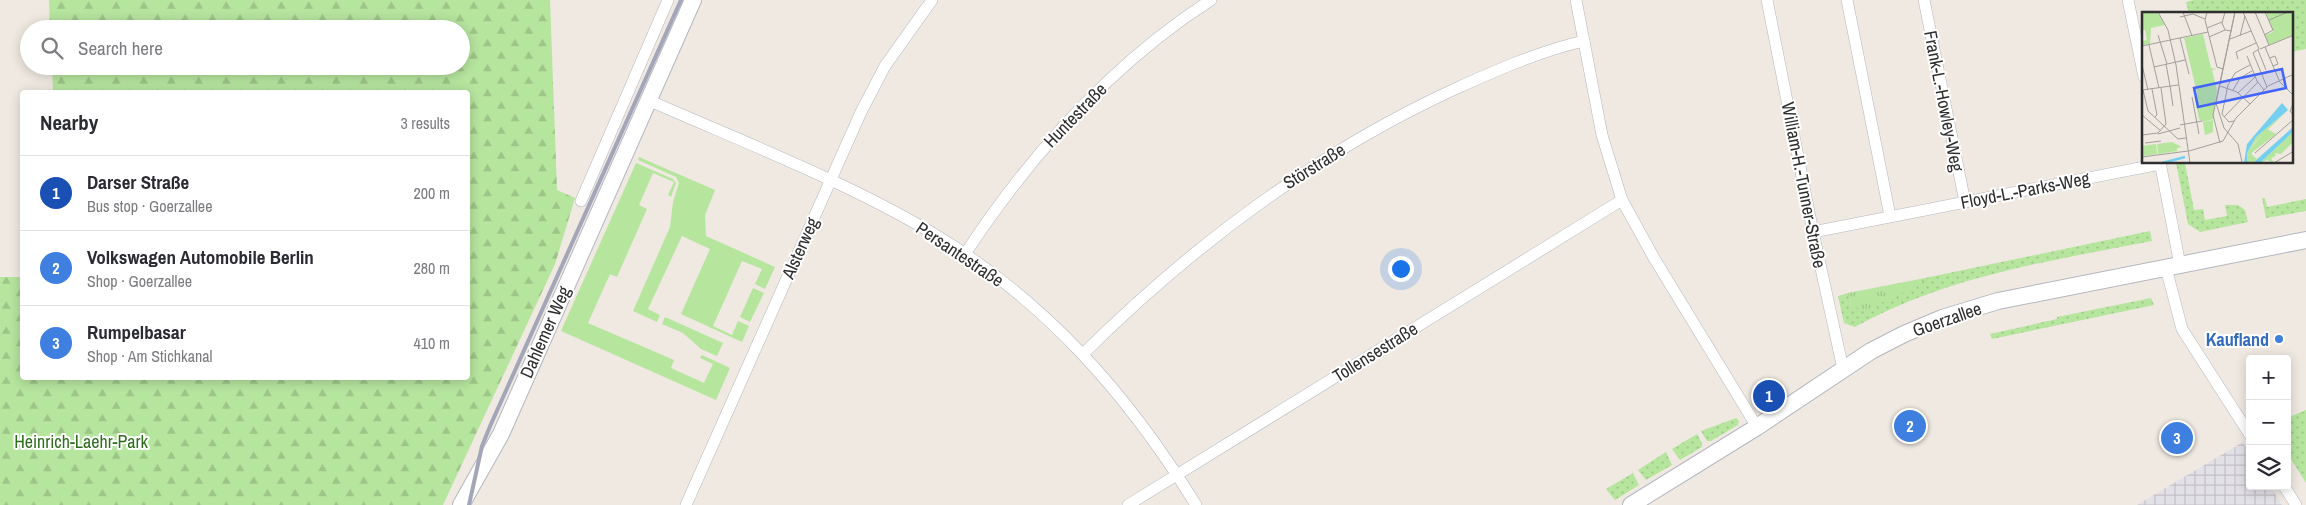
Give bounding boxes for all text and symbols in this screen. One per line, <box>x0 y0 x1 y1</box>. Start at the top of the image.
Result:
inset map <box>2142 12 2294 164</box>
search box <box>20 20 470 75</box>
street label: Frank-L.-Howley-Weg <box>1918 28 1970 174</box>
icon: search <box>38 34 66 62</box>
text: Search here <box>78 35 163 61</box>
street label: Huntestraße <box>1038 77 1112 153</box>
street label: William-H.-Tunner-Straße <box>1776 100 1832 270</box>
text: Nearby <box>40 108 98 137</box>
text: 3 results <box>400 112 450 134</box>
street label: Störstraße <box>1278 137 1350 195</box>
street label: Floyd-L.-Parks-Weg <box>1958 165 2092 215</box>
text: Darser Straße <box>87 169 189 195</box>
text: 1 <box>52 182 60 204</box>
text: 200 m <box>414 182 450 204</box>
text: Bus stop · Goerzallee <box>87 195 212 217</box>
street label: Alsterweg <box>775 213 825 284</box>
street label: Persantestraße <box>911 215 1009 293</box>
text: Volkswagen Automobile Berlin <box>87 244 314 270</box>
your location <box>1388 256 1414 282</box>
text: 2 <box>52 257 60 279</box>
text: 280 m <box>414 257 450 279</box>
text: Shop · Goerzallee <box>87 270 192 292</box>
street label: Dahlemer Weg <box>514 281 577 382</box>
street label: Goerzallee <box>1909 296 1985 342</box>
street label: Tollensestraße <box>1328 316 1422 388</box>
text: Rumpelbasar <box>87 319 186 345</box>
place label: Kaufland <box>2206 327 2269 352</box>
text: 3 <box>52 332 60 354</box>
text: 410 m <box>414 332 450 354</box>
marker: Kaufland <box>2273 333 2285 345</box>
text: Shop · Am Stichkanal <box>87 345 212 367</box>
map controls <box>2246 355 2291 490</box>
button: + <box>2246 355 2291 400</box>
pin: 1 <box>1753 377 1785 415</box>
button: − <box>2246 400 2291 445</box>
pin: 2 <box>1894 407 1926 445</box>
pin: 3 <box>2161 419 2193 457</box>
park label: Heinrich-Laehr-Park <box>14 429 148 454</box>
button: layers <box>2246 445 2291 490</box>

